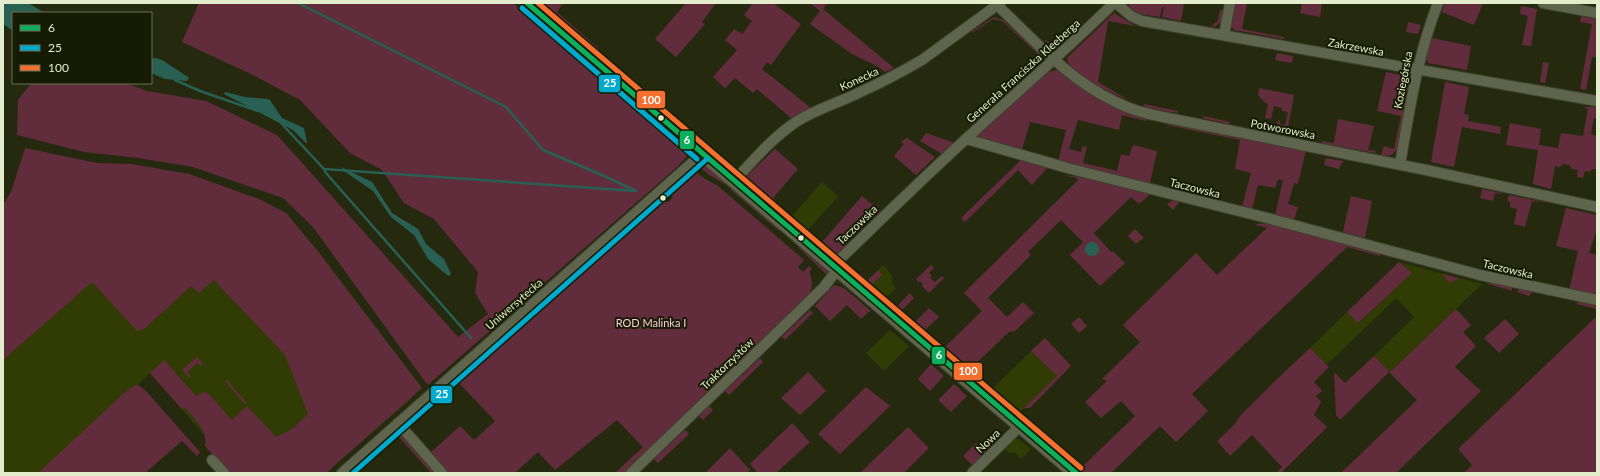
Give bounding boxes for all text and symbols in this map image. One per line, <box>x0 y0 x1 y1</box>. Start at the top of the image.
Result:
legend <box>12 12 152 84</box>
street label: Generała Franciszka Kleeberga <box>963 16 1082 125</box>
text: 6 <box>48 20 55 35</box>
street label: Zakrzewska <box>1327 35 1385 58</box>
text: 25 <box>48 40 62 55</box>
street label: Koziegórska <box>1391 50 1414 110</box>
text: 100 <box>48 60 69 75</box>
street label: Konecka <box>837 64 880 93</box>
line badge: 25 <box>598 74 621 93</box>
text: 25 <box>604 76 616 89</box>
line badge: 100 <box>636 90 666 109</box>
text: 100 <box>641 93 661 106</box>
unlabelled marker <box>656 113 666 123</box>
street label: Potworowska <box>1250 116 1317 141</box>
line badge: 6 <box>679 130 695 150</box>
text: 6 <box>684 133 691 146</box>
street label: Taczowska <box>1169 175 1222 200</box>
unlabelled marker <box>658 193 668 203</box>
street label: Taczowska <box>834 202 880 247</box>
unlabelled marker <box>796 233 806 243</box>
street label: Taczowska <box>1482 256 1535 281</box>
street label: Uniwersytecka <box>482 275 545 332</box>
park label: ROD Malinka I <box>616 316 686 329</box>
street label: Traktorzystów <box>698 335 756 392</box>
line badge: 6 <box>931 346 946 365</box>
text: 6 <box>936 348 943 361</box>
line badge: 100 <box>953 362 983 381</box>
text: 100 <box>958 364 978 377</box>
line badge: 25 <box>430 385 453 404</box>
text: 25 <box>436 387 448 400</box>
street label: Nowa <box>973 426 1002 455</box>

